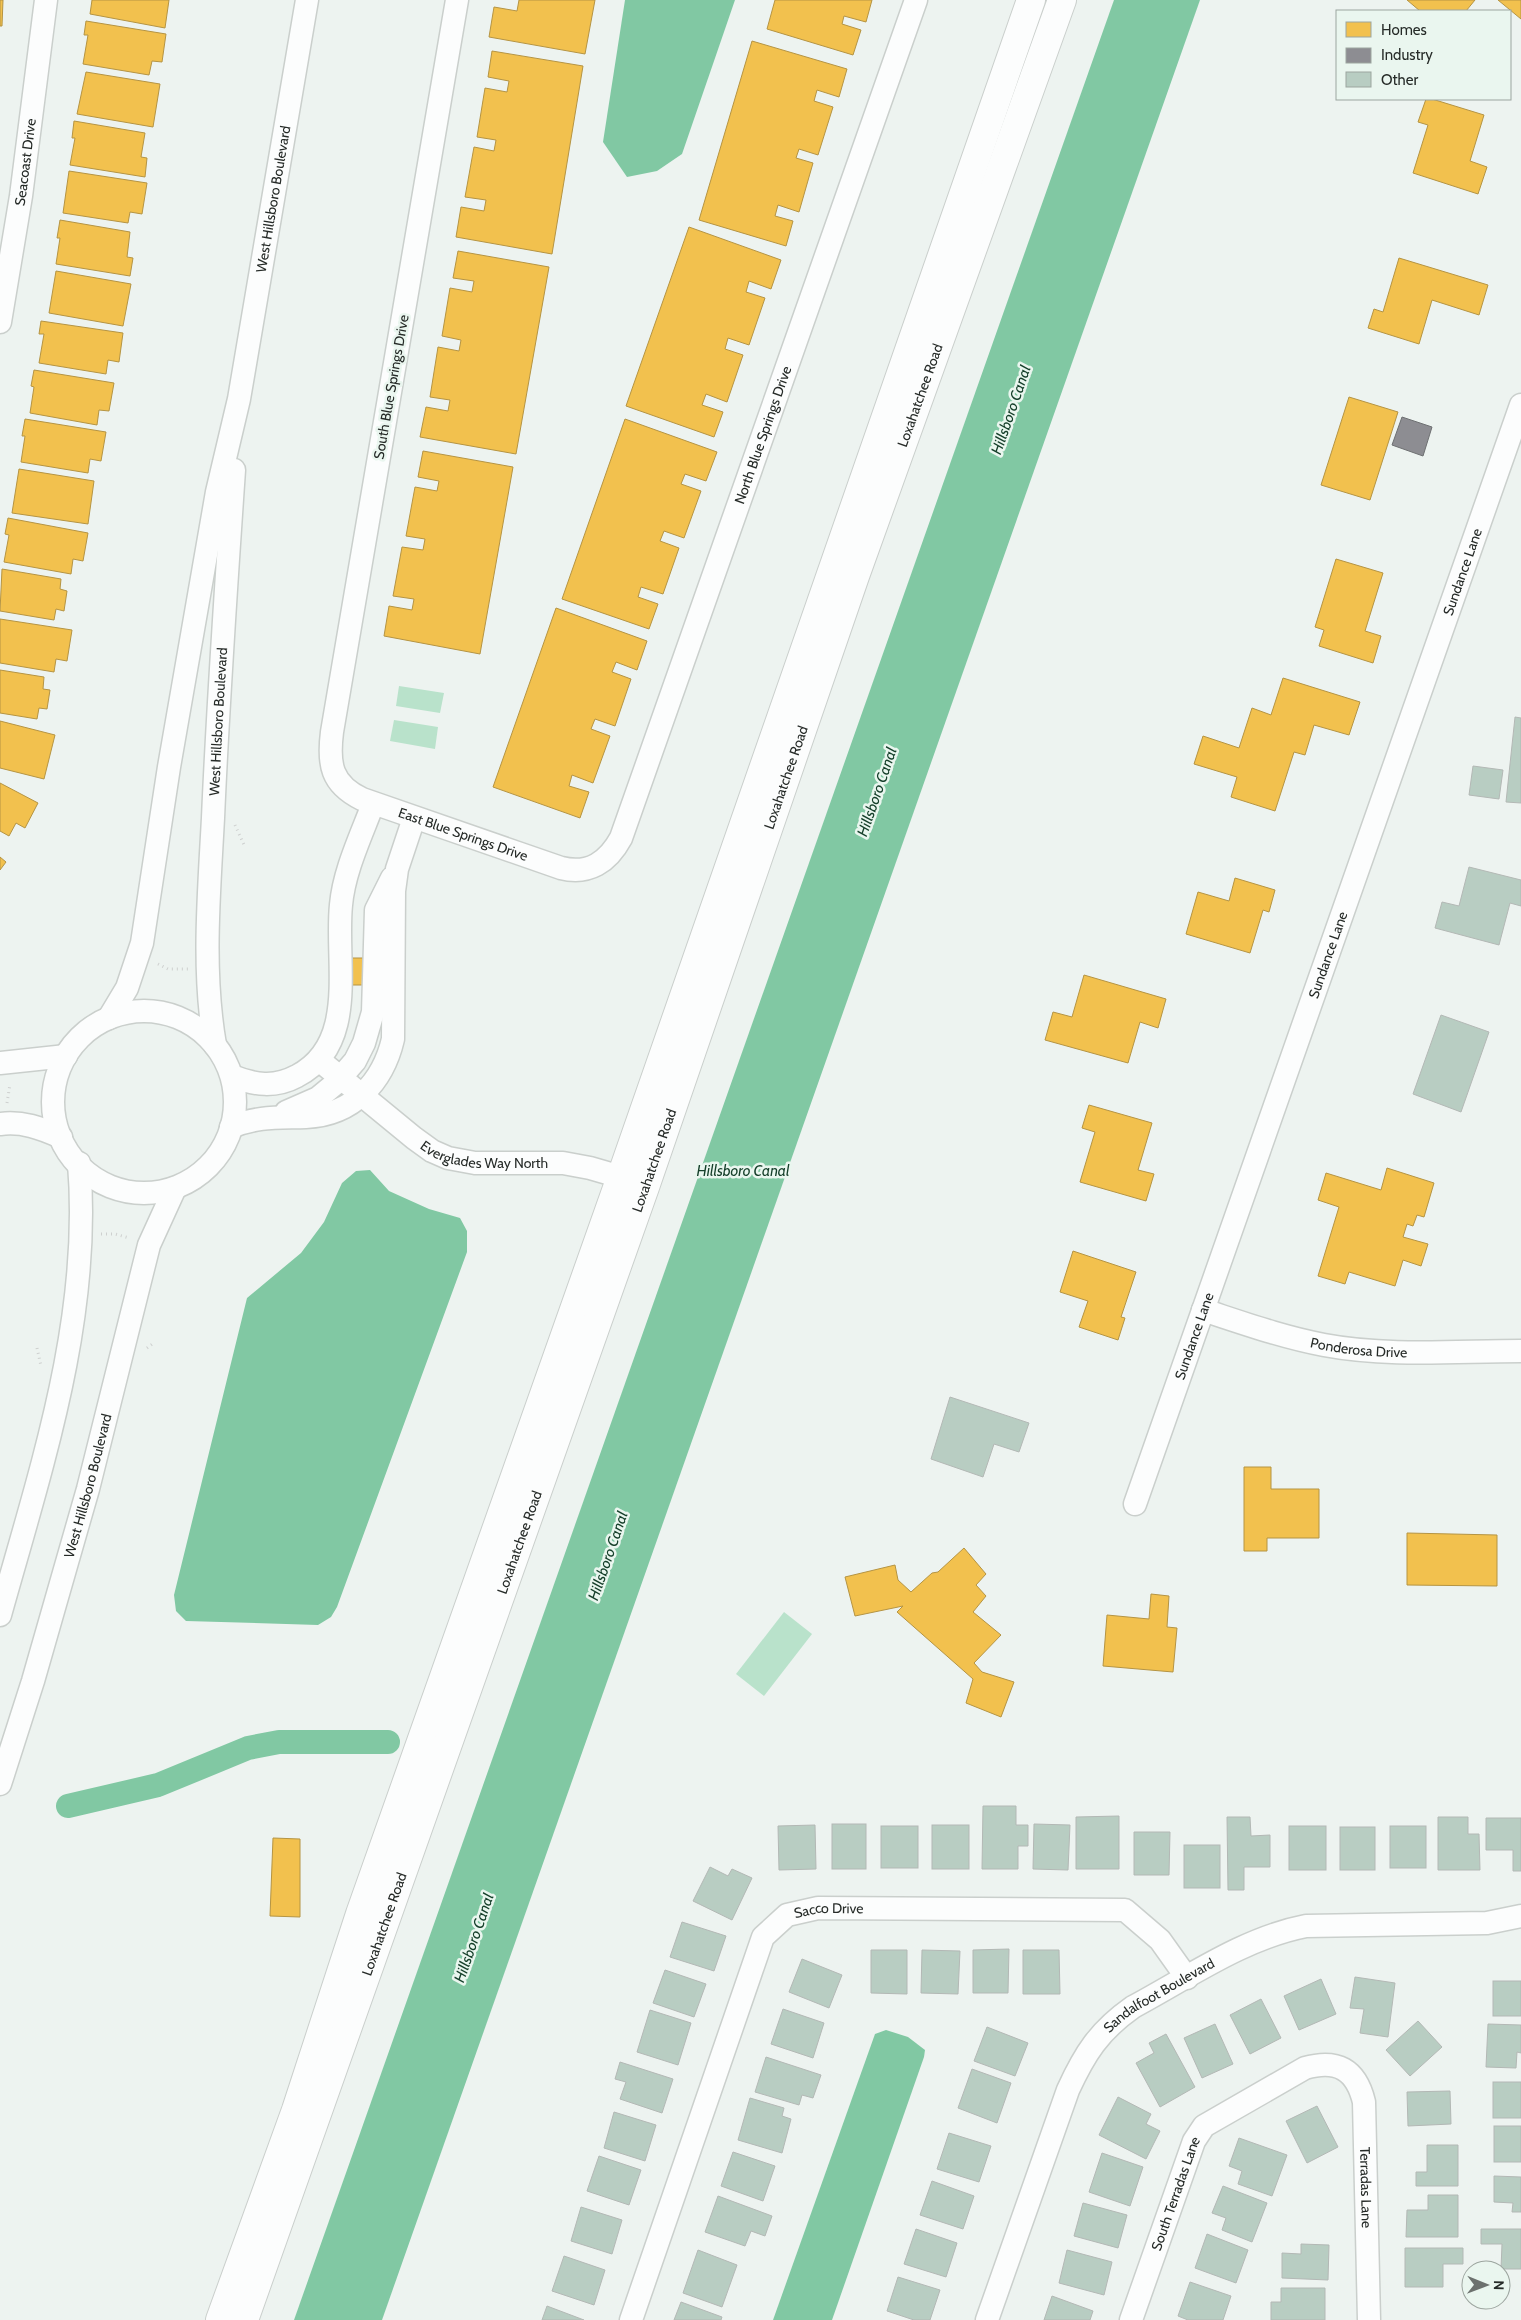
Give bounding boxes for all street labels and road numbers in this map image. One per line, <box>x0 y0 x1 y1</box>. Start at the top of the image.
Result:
street label: Seacoast Drive <box>11 117 40 207</box>
street label: West Hillsboro Boulevard <box>252 124 294 274</box>
street label: South Blue Springs Drive <box>369 313 413 461</box>
street label: Loxahatchee Road <box>893 341 947 449</box>
street label: North Blue Springs Drive <box>730 364 795 506</box>
street label: Sundance Lane <box>1439 526 1486 618</box>
street label: West Hillsboro Boulevard <box>205 647 231 796</box>
street label: Loxahatchee Road <box>760 723 812 832</box>
street label: East Blue Springs Drive <box>396 803 530 865</box>
street label: Sundance Lane <box>1304 909 1351 1001</box>
street label: Loxahatchee Road <box>628 1106 680 1215</box>
street label: Everglades Way North <box>417 1137 548 1172</box>
street label: Sundance Lane <box>1170 1290 1218 1382</box>
street label: Ponderosa Drive <box>1309 1333 1407 1361</box>
street label: West Hillsboro Boulevard <box>60 1412 116 1560</box>
street label: Loxahatchee Road <box>493 1488 546 1596</box>
street label: Loxahatchee Road <box>358 1870 411 1978</box>
street label: Sacco Drive <box>792 1899 863 1922</box>
street label: Sandalfoot Boulevard <box>1099 1954 1217 2036</box>
street label: South Terradas Lane <box>1147 2133 1204 2253</box>
street label: Terradas Lane <box>1356 2147 1376 2228</box>

